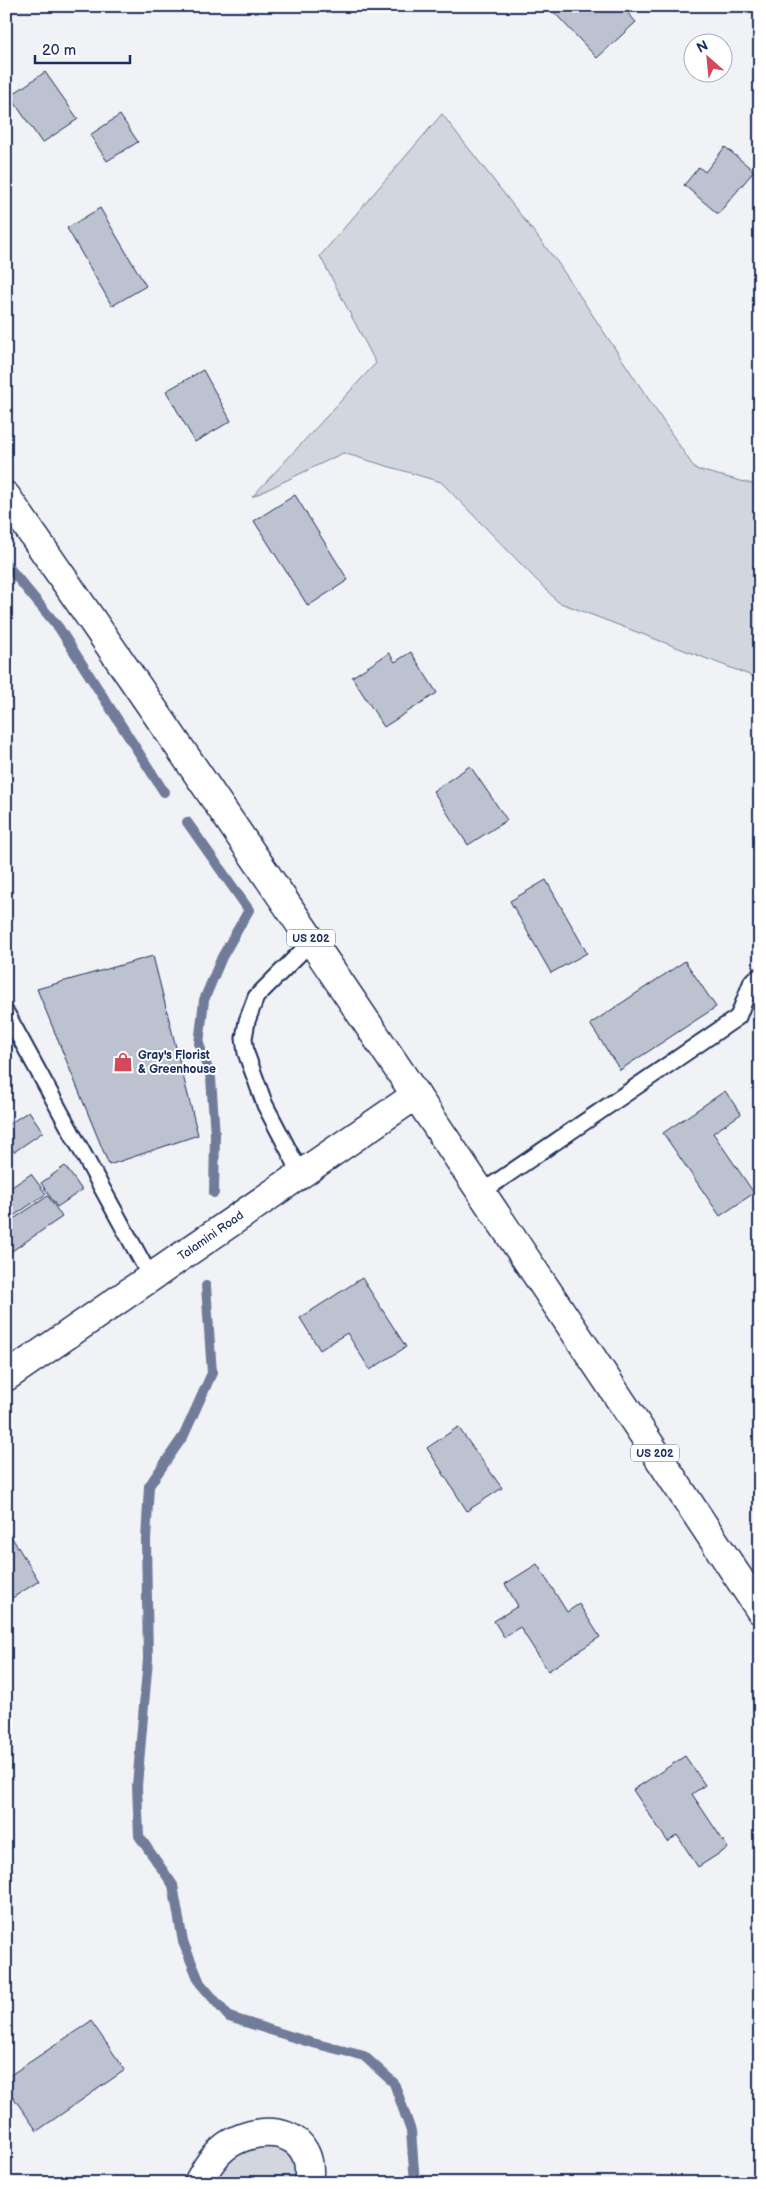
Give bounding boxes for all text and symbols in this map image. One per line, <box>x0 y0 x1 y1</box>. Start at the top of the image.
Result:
scale bar <box>35 32 130 64</box>
north arrow <box>684 32 734 82</box>
text: N <box>694 37 711 57</box>
text: 20 m <box>42 41 76 60</box>
road number: US 202 <box>287 930 335 946</box>
place label: Gray's Florist & Greenhouse <box>138 1048 216 1077</box>
shop icon: Gray's Florist & Greenhouse <box>112 1051 134 1073</box>
street label: Talamini Road <box>175 1208 247 1264</box>
road number: US 202 <box>631 1445 679 1462</box>

